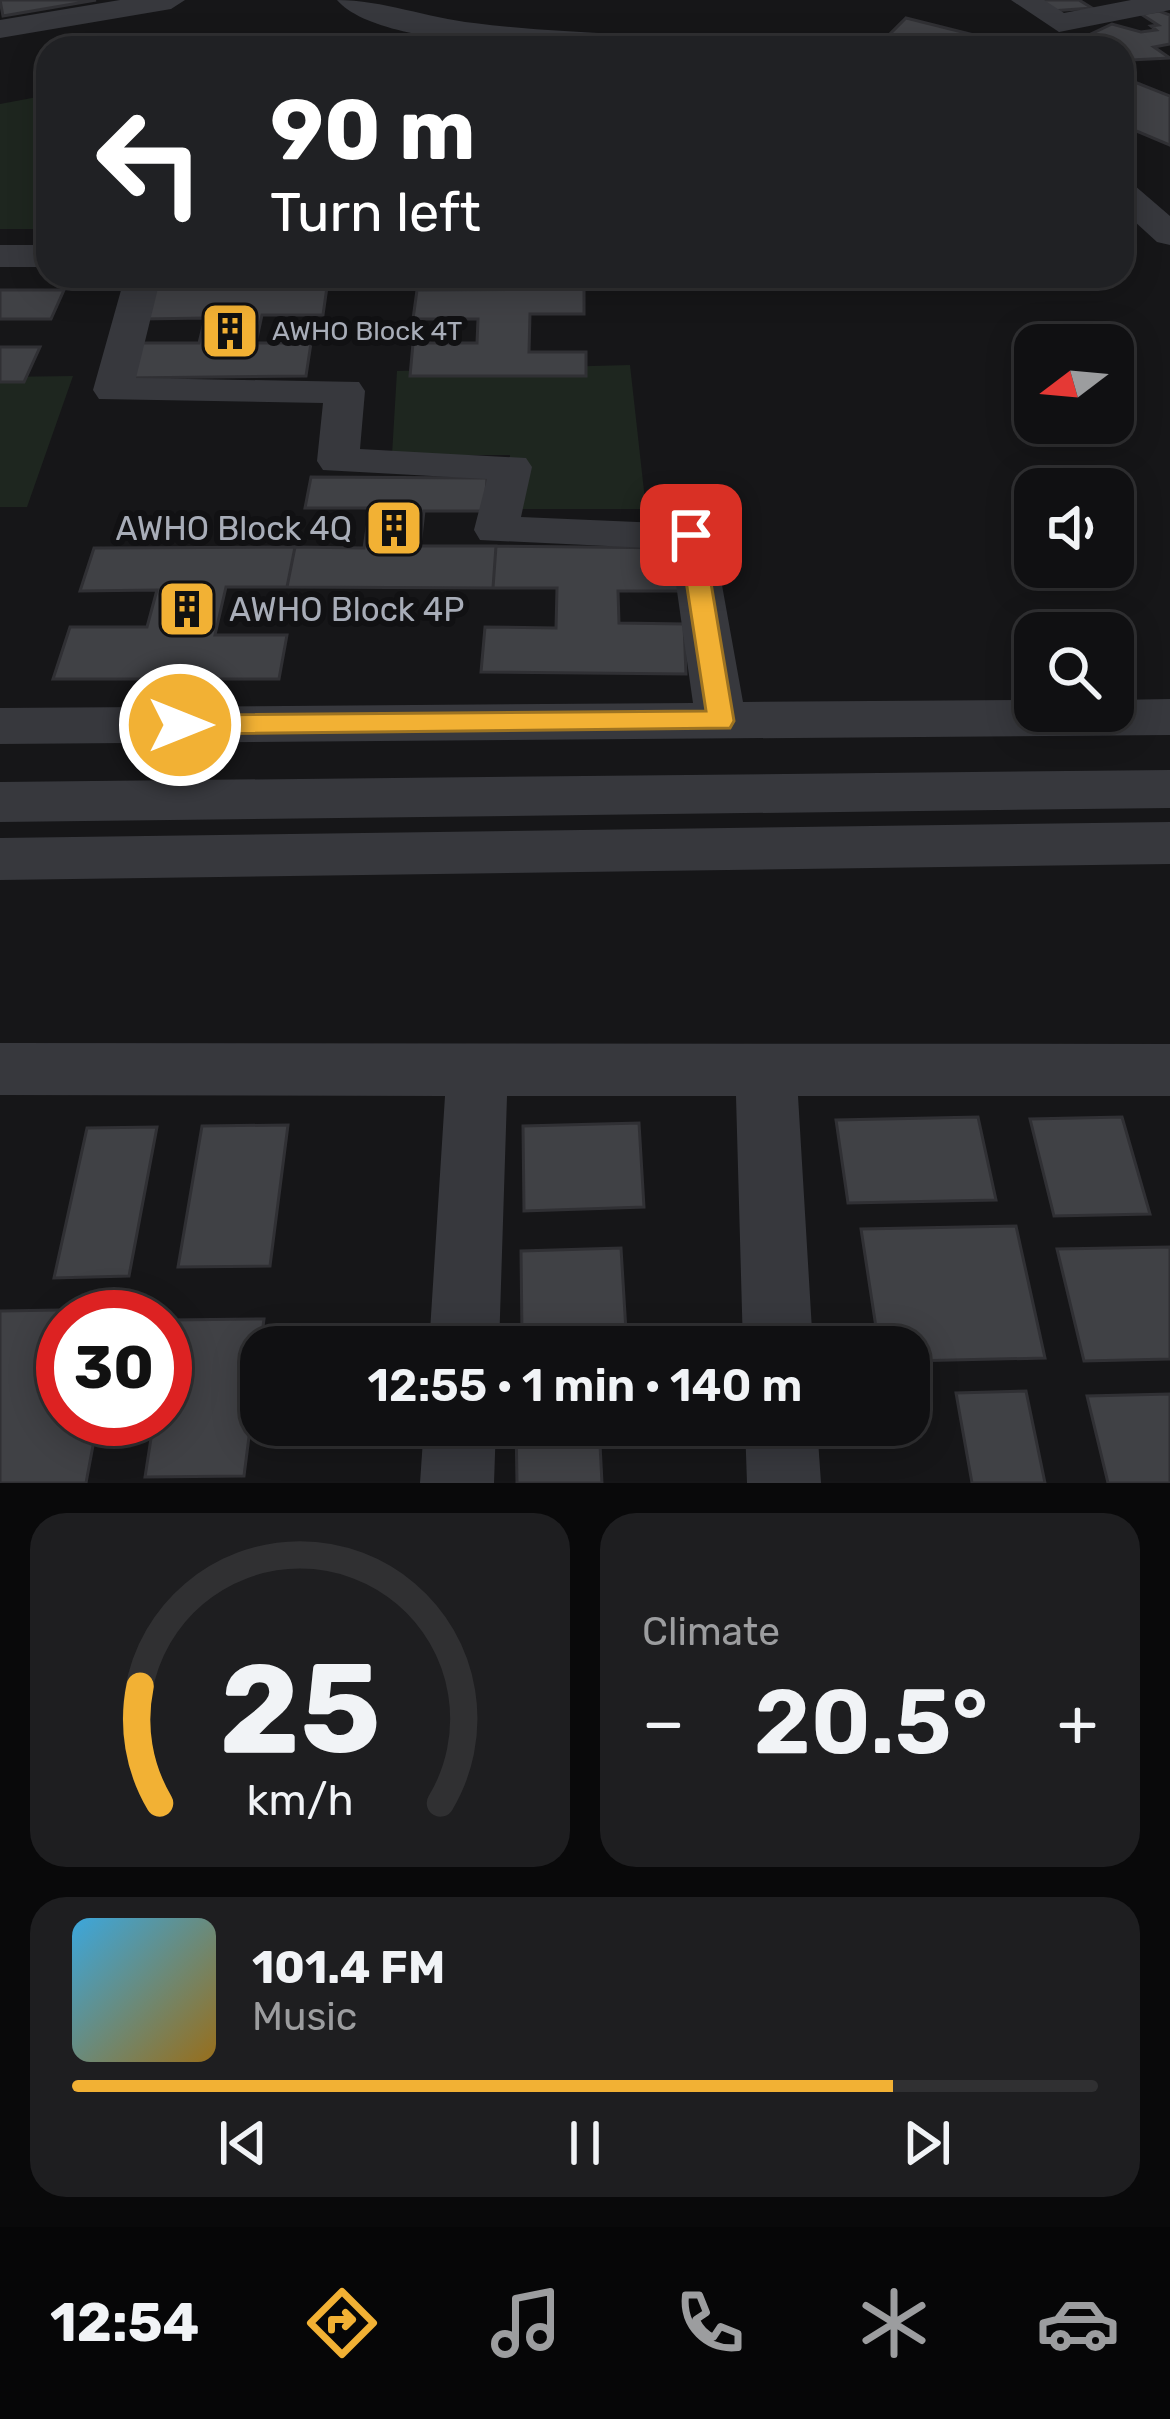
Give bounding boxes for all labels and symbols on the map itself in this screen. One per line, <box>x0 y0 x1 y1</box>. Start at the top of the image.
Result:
building icon: AWHO Block 4T <box>199 300 261 362</box>
place label: AWHO Block 4T <box>272 315 462 347</box>
north arrow <box>1014 324 1134 444</box>
pin <box>640 484 742 586</box>
building icon: AWHO Block 4Q <box>363 497 425 559</box>
place label: AWHO Block 4Q <box>116 509 352 548</box>
building icon: AWHO Block 4P <box>156 578 218 640</box>
place label: AWHO Block 4P <box>229 590 464 629</box>
position arrow <box>117 662 243 788</box>
speed limit sign: 30 <box>36 1290 192 1446</box>

